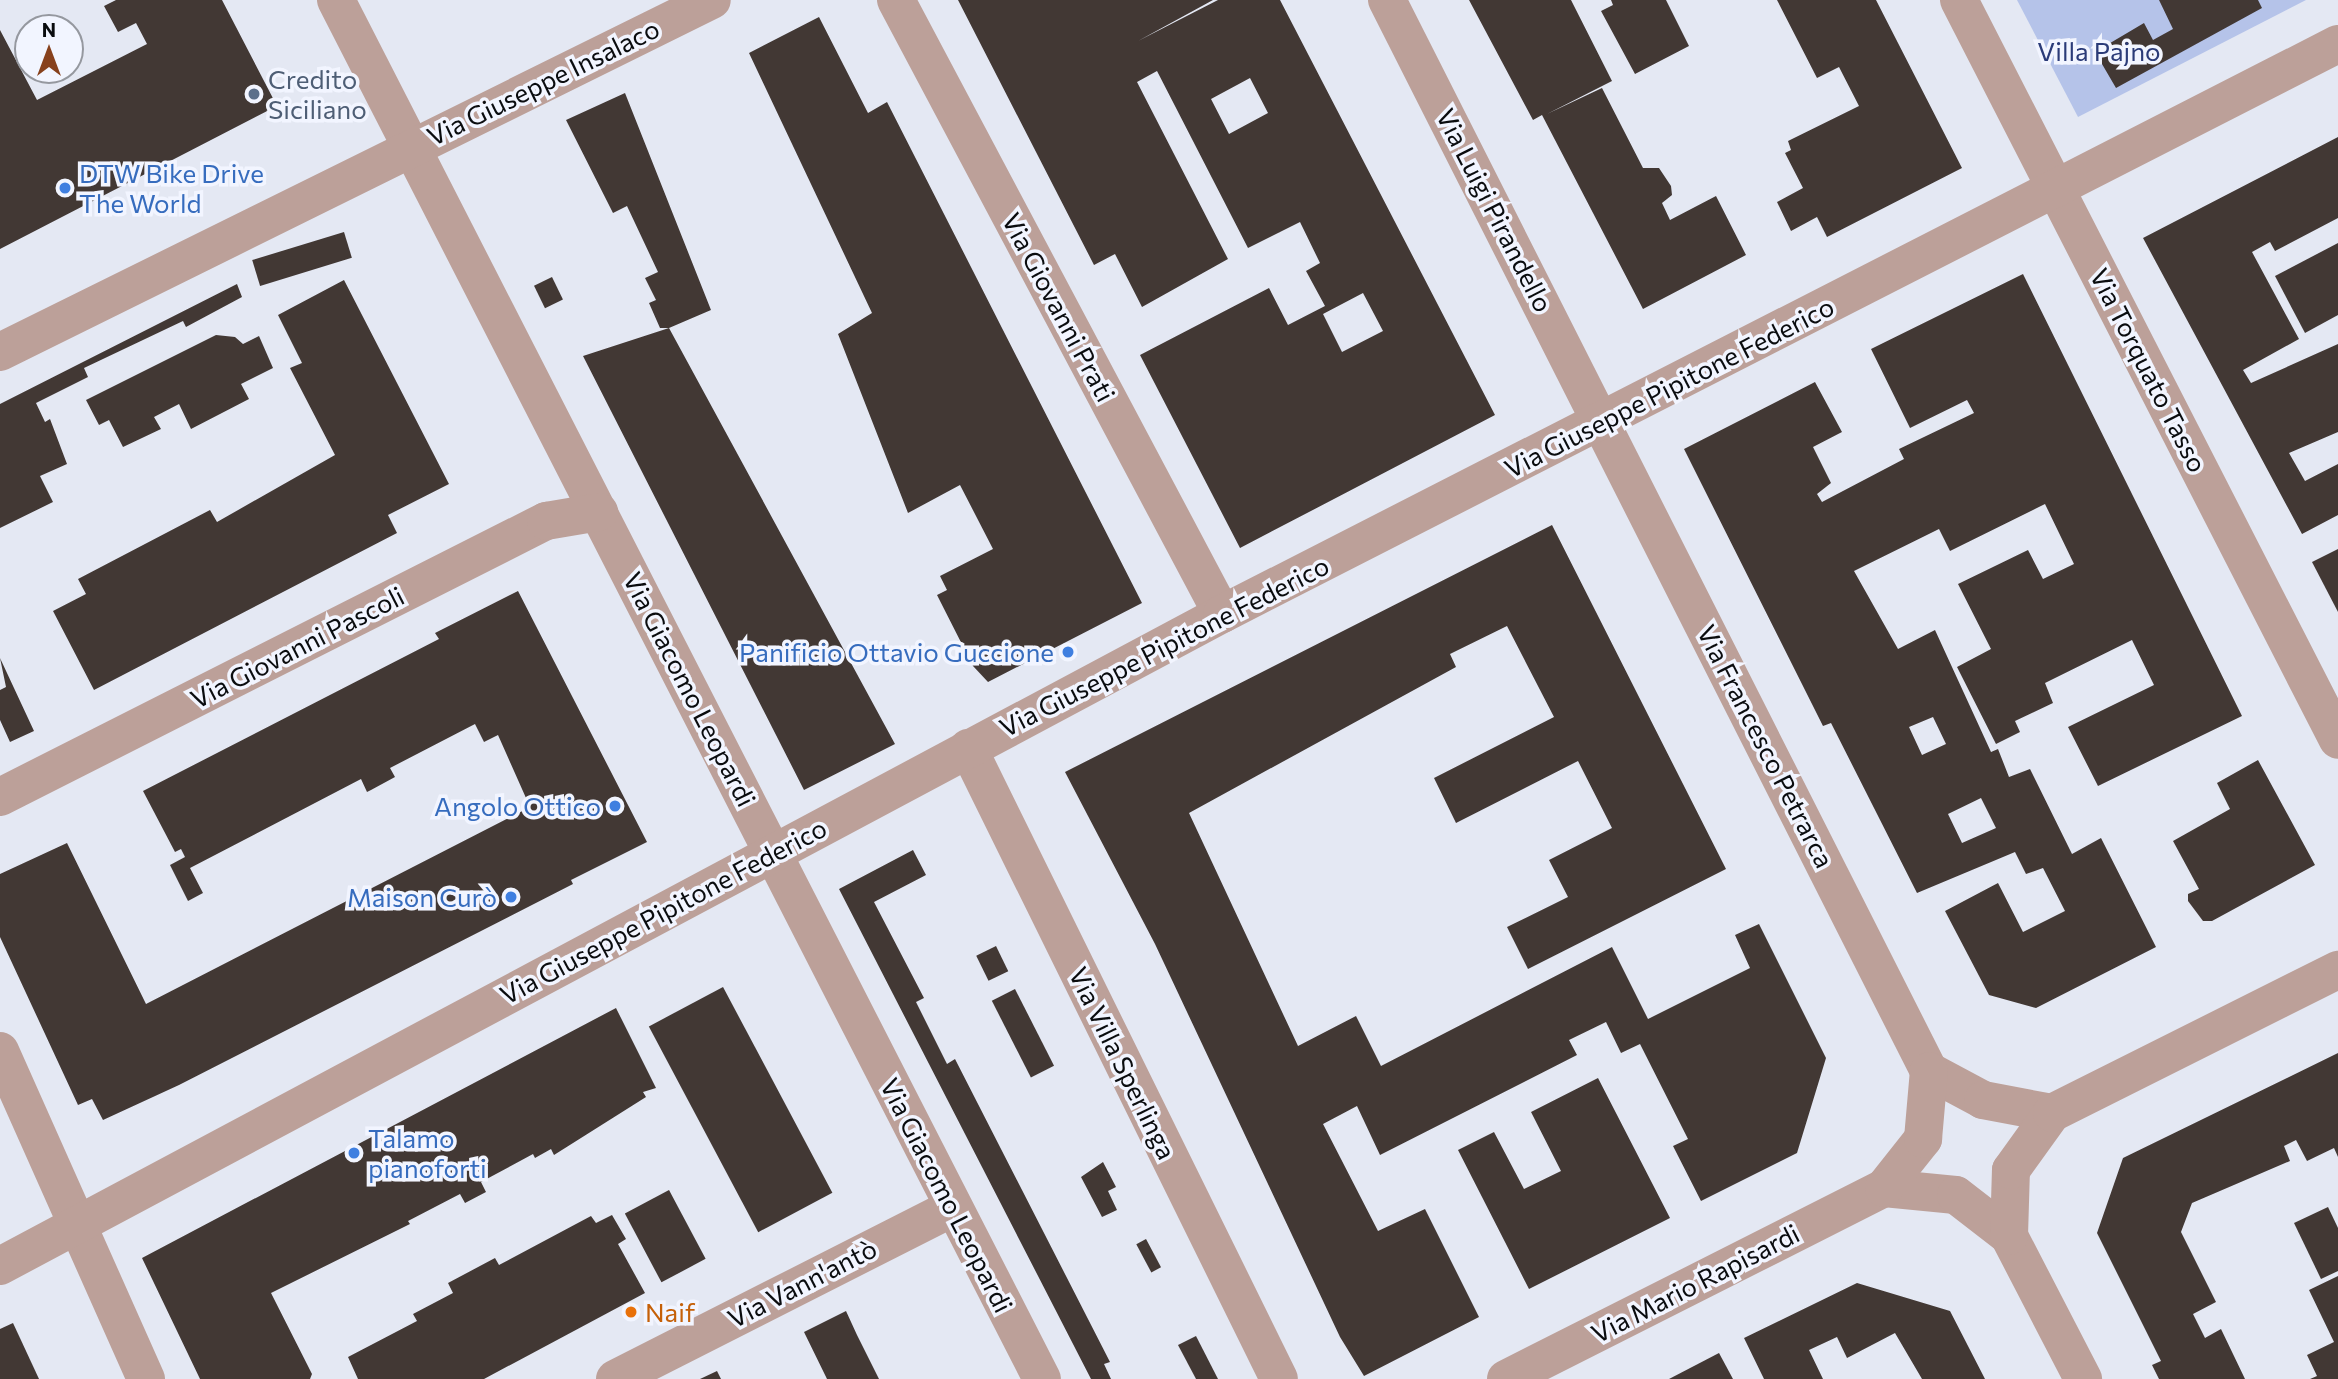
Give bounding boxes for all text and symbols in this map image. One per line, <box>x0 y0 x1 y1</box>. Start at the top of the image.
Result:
street label: Via Giuseppe Insalaco <box>422 12 664 152</box>
north arrow <box>14 14 84 84</box>
text: N <box>42 18 56 41</box>
park label: Villa Pajno <box>2037 35 2161 67</box>
place label: Credito Siciliano <box>268 63 367 124</box>
marker: Credito Siciliano <box>246 86 262 102</box>
street label: Via Luigi Pirandello <box>1430 103 1560 317</box>
place label: DTW Bike Drive The World <box>79 157 264 218</box>
marker: DTW Bike Drive The World <box>57 180 73 196</box>
street label: Via Giovanni Prati <box>996 207 1122 407</box>
street label: Via Torquato Tasso <box>2084 263 2214 477</box>
street label: Via Giuseppe Pipitone Federico <box>1499 290 1839 484</box>
street label: Via Giuseppe Pipitone Federico <box>994 549 1334 743</box>
street label: Via Giacomo Leopardi <box>617 567 763 811</box>
street label: Via Giovanni Pascoli <box>185 580 409 714</box>
street label: Via Francesco Petrarca <box>1691 619 1841 873</box>
place label: Panificio Ottavio Guccione <box>739 636 1054 668</box>
marker: Panificio Ottavio Guccione <box>1060 644 1076 660</box>
place label: Angolo Ottico <box>434 790 601 822</box>
marker: Angolo Ottico <box>607 798 623 814</box>
street label: Via Giuseppe Pipitone Federico <box>494 811 832 1011</box>
place label: Maison Curò <box>347 881 497 913</box>
marker: Maison Curò <box>503 889 519 905</box>
street label: Via Villa Sperlinga <box>1063 962 1183 1164</box>
street label: Via Giacomo Leopardi <box>874 1073 1020 1317</box>
place label: Talamo pianoforti <box>368 1122 487 1184</box>
marker: Talamo pianoforti <box>346 1145 362 1161</box>
street label: Via Mario Rapisardi <box>1586 1217 1804 1349</box>
street label: Via Vann'antò <box>722 1232 882 1334</box>
place label: Naif <box>645 1296 695 1328</box>
marker: Naif <box>623 1304 639 1320</box>

